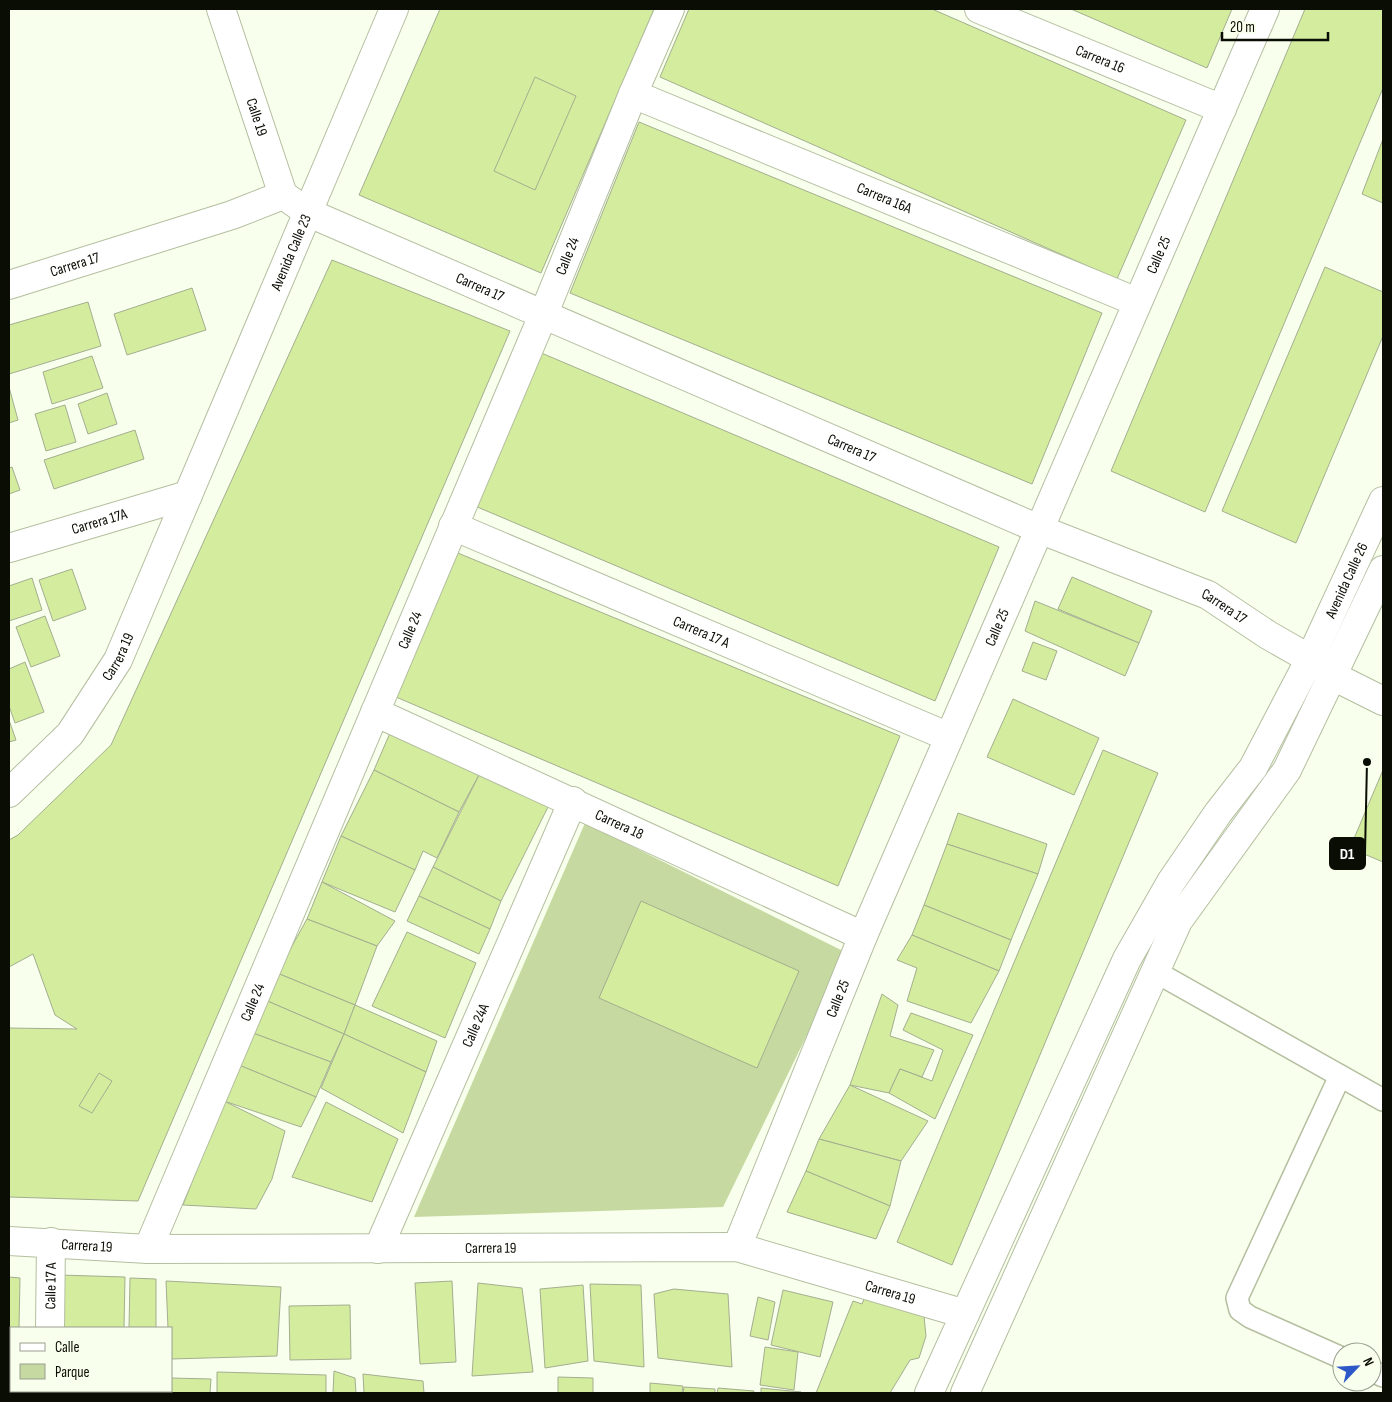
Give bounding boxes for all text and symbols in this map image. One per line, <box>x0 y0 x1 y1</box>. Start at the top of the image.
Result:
scale bar <box>1222 10 1328 42</box>
text: 20 m <box>1230 18 1255 37</box>
street label: Carrera 16 <box>1073 41 1127 78</box>
street label: Calle 19 <box>241 96 272 139</box>
street label: Carrera 16A <box>854 178 915 218</box>
street label: Avenida Calle 23 <box>266 211 316 294</box>
street label: Calle 25 <box>1142 233 1175 277</box>
street label: Calle 24 <box>552 234 584 278</box>
street label: Carrera 17 <box>48 248 102 281</box>
street label: Carrera 17 <box>453 269 507 306</box>
street label: Carrera 17 <box>824 430 879 467</box>
street label: Carrera 17A <box>69 504 130 539</box>
street label: Avenida Calle 26 <box>1321 540 1373 622</box>
street label: Carrera 17 <box>1199 584 1250 628</box>
street label: Calle 25 <box>981 606 1014 649</box>
street label: Calle 24 <box>394 609 427 652</box>
street label: Carrera 17 A <box>670 612 733 653</box>
street label: Carrera 19 <box>98 630 138 685</box>
street label: Carrera 18 <box>592 805 647 844</box>
callout: D1 <box>1330 838 1365 869</box>
text: D1 <box>1340 845 1355 864</box>
street label: Calle 25 <box>822 977 854 1020</box>
street label: Calle 24 <box>236 981 269 1024</box>
street label: Calle 24A <box>458 1000 494 1050</box>
street label: Carrera 19 <box>61 1235 113 1257</box>
street label: Carrera 19 <box>465 1239 517 1258</box>
street label: Calle 17 A <box>41 1262 61 1310</box>
street label: Carrera 19 <box>863 1276 917 1309</box>
legend <box>10 1327 172 1392</box>
text: Calle <box>55 1338 79 1357</box>
north arrow <box>1332 1342 1382 1392</box>
text: N <box>1359 1355 1378 1369</box>
text: Parque <box>55 1363 90 1382</box>

